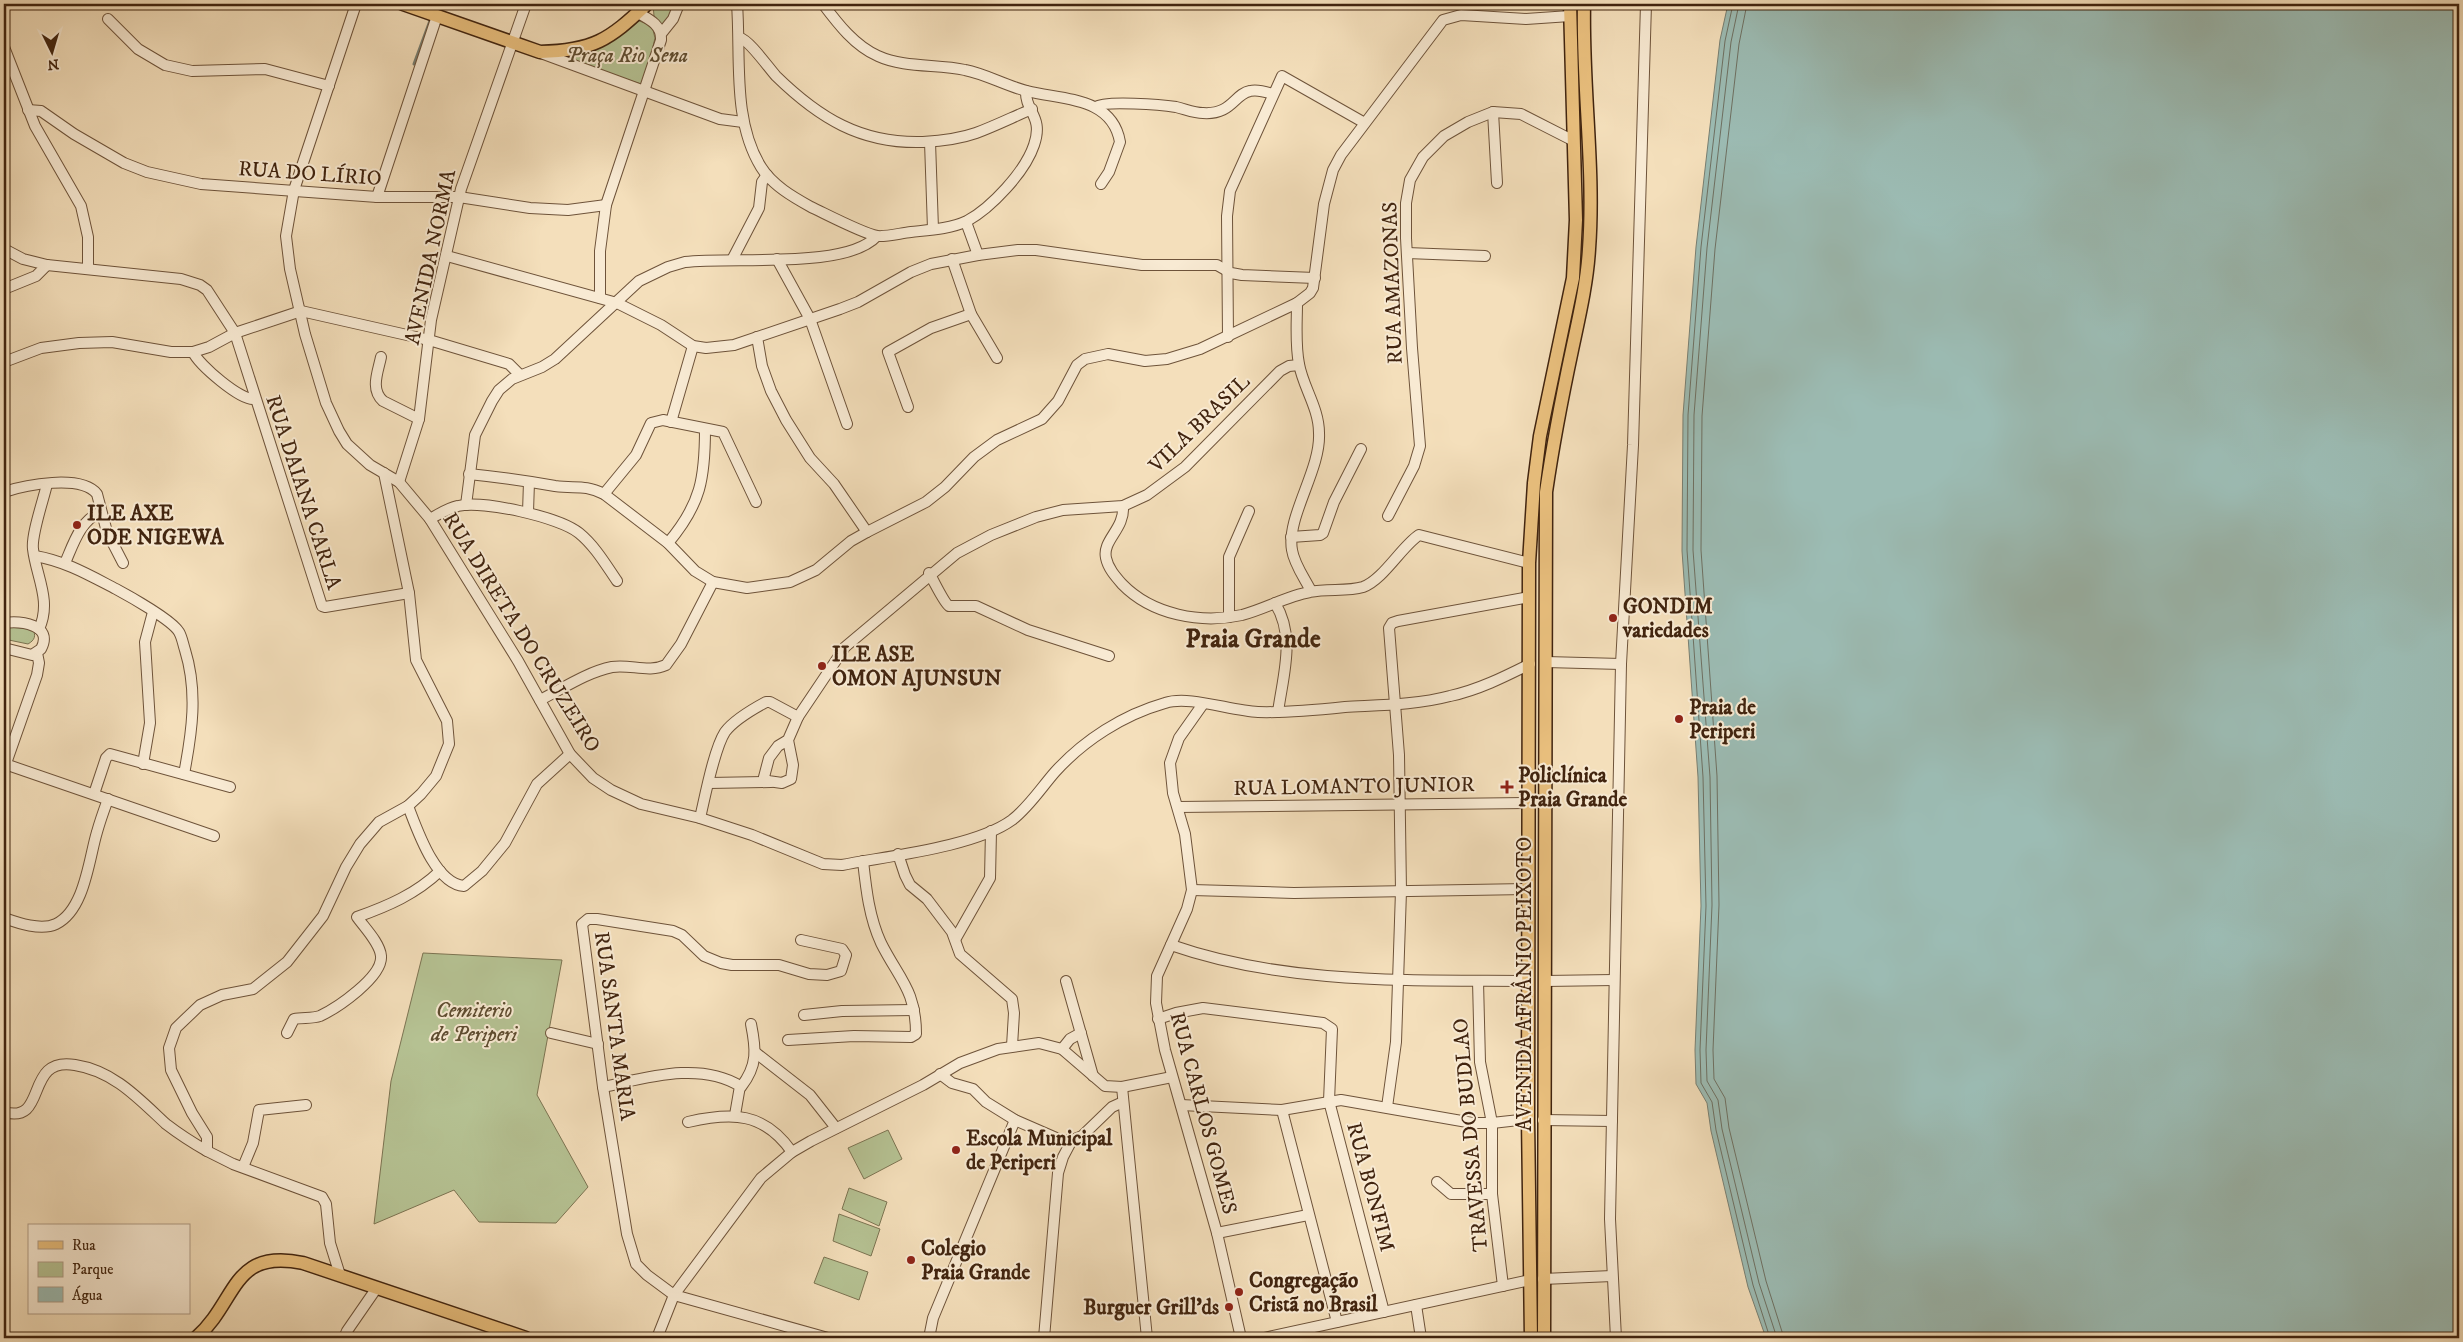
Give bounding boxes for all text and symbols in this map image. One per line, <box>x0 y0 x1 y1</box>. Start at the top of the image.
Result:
north arrow <box>28 28 78 78</box>
park label: Praça Rio Sena <box>566 43 688 69</box>
text: N <box>46 54 60 73</box>
street label: RUA DO LÍRIO <box>238 154 382 192</box>
street label: AVENIDA NORMA <box>400 167 462 347</box>
street label: RUA AMAZONAS <box>1377 201 1409 365</box>
street label: VILA BRASIL <box>1143 369 1256 479</box>
street label: RUA DAIANA CARLA <box>259 392 347 593</box>
place label: ILE AXE ODE NIGEWA <box>87 501 224 551</box>
street label: RUA DIRETA DO CRUZEIRO <box>436 508 606 757</box>
marker: ILE AXE ODE NIGEWA <box>71 519 83 531</box>
place label: GONDIM variedades <box>1622 594 1713 644</box>
marker: GONDIM variedades <box>1607 612 1619 624</box>
district label: Praia Grande <box>1185 623 1321 656</box>
place label: ILE ASE OMON AJUNSUN <box>832 642 1001 692</box>
marker: ILE ASE OMON AJUNSUN <box>816 660 828 672</box>
place label: Praia de Periperi <box>1689 695 1756 745</box>
marker: Praia de Periperi <box>1673 713 1685 725</box>
place label: Policlínica Praia Grande <box>1518 763 1628 813</box>
street label: RUA LOMANTO JUNIOR <box>1233 772 1475 802</box>
marker: Policlínica Praia Grande <box>1500 780 1514 794</box>
street label: AVENIDA AFRÂNIO PEIXOTO <box>1510 837 1538 1131</box>
street label: RUA SANTA MARIA <box>588 930 640 1123</box>
park label: Cemiterio de Periperi <box>430 998 519 1048</box>
street label: RUA CARLOS GOMES <box>1163 1009 1243 1217</box>
street label: TRAVESSA DO BUDLAO <box>1448 1017 1494 1253</box>
street label: RUA BONFIM <box>1340 1120 1400 1255</box>
place label: Escola Municipal de Periperi <box>966 1126 1113 1176</box>
marker: Escola Municipal de Periperi <box>950 1144 962 1156</box>
legend <box>28 1224 190 1314</box>
text: Rua <box>72 1236 96 1255</box>
place label: Colegio Praia Grande <box>921 1236 1031 1286</box>
marker: Colegio Praia Grande <box>905 1254 917 1266</box>
text: Parque <box>72 1260 113 1279</box>
place label: Congregação Cristã no Brasil <box>1249 1268 1378 1318</box>
text: Água <box>72 1285 103 1305</box>
marker: Congregação Cristã no Brasil <box>1233 1286 1245 1298</box>
place label: Burguer Grill'ds <box>1083 1295 1219 1321</box>
marker: Burguer Grill'ds <box>1223 1301 1235 1313</box>

